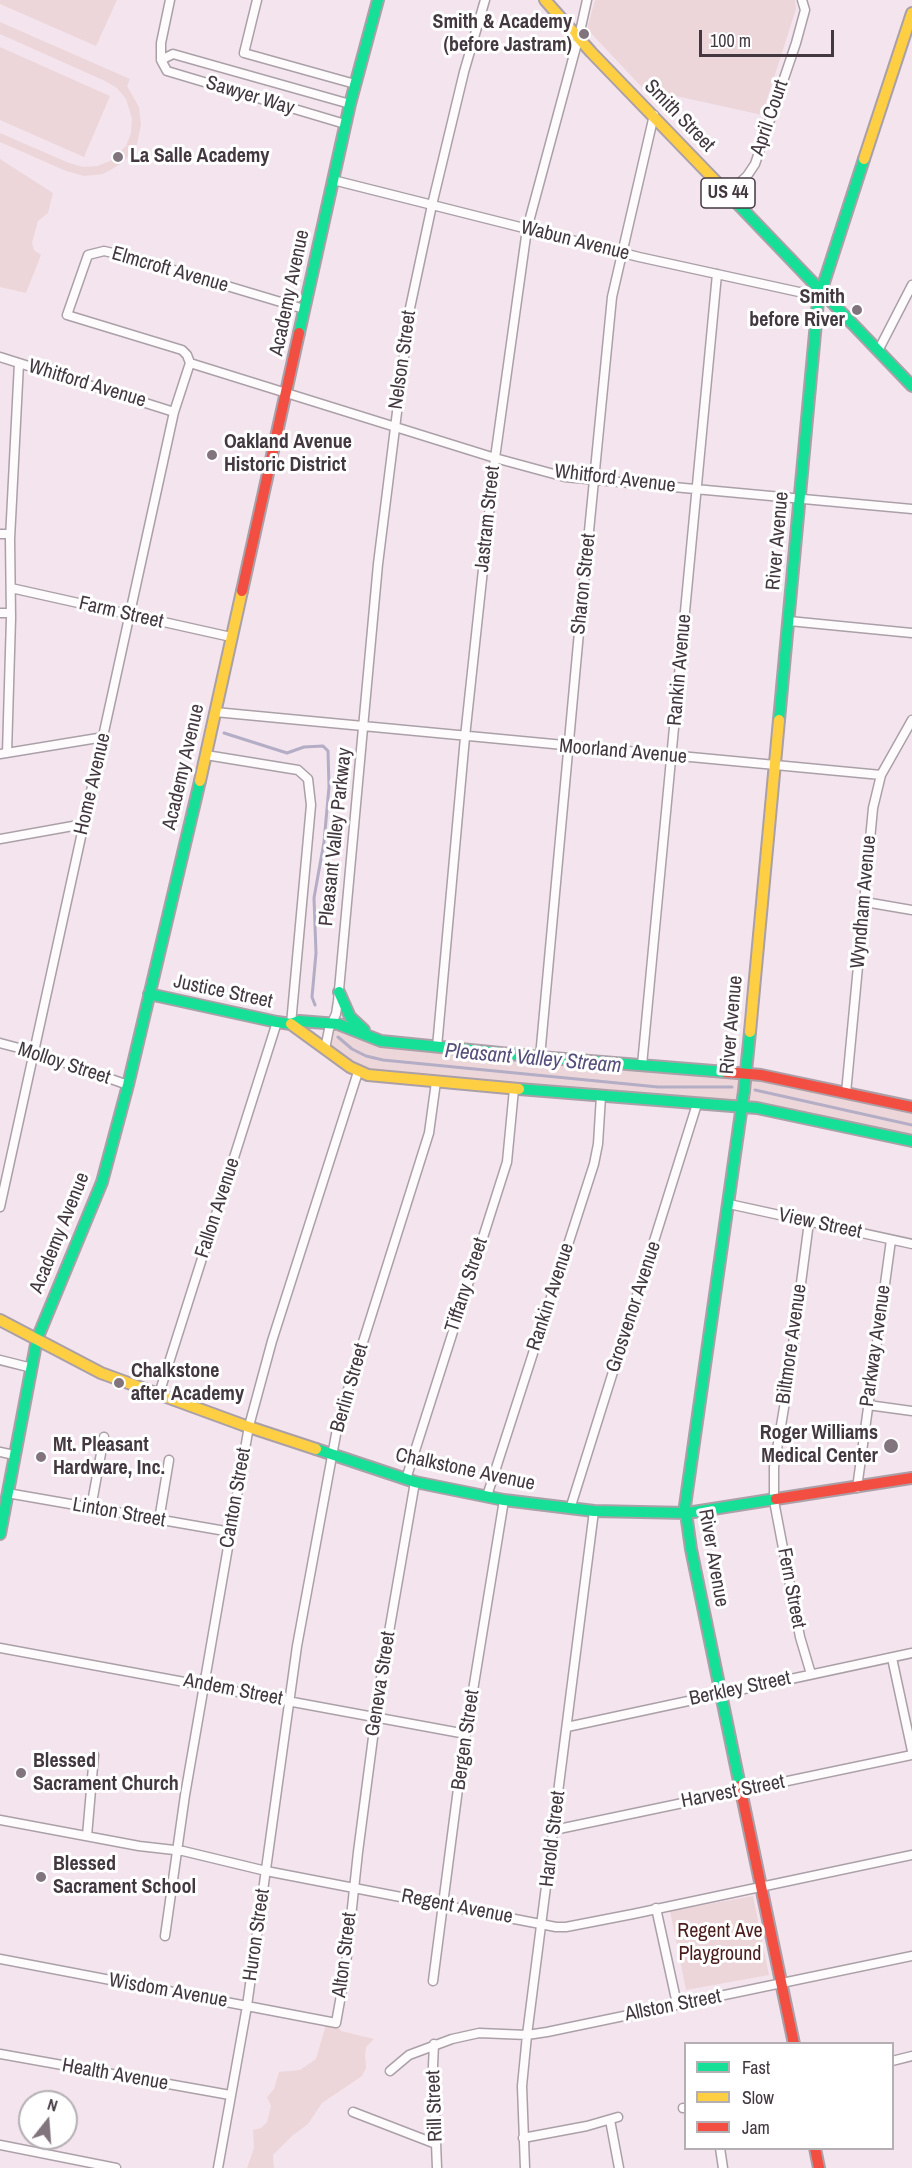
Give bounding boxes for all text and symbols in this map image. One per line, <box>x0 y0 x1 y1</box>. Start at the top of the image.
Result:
place label: Smith & Academy (before Jastram) <box>433 11 572 58</box>
scale bar <box>702 18 837 56</box>
marker: Smith & Academy (before Jastram) <box>577 27 591 41</box>
text: 100 m <box>710 28 751 53</box>
street label: Sawyer Way <box>203 71 297 121</box>
street label: Smith Street <box>639 75 719 157</box>
street label: April Court <box>746 77 794 159</box>
place label: La Salle Academy <box>130 145 269 169</box>
marker: La Salle Academy <box>111 150 125 164</box>
road number: US 44 <box>701 178 755 208</box>
street label: Wabun Avenue <box>518 216 632 266</box>
street label: Academy Avenue <box>265 228 315 358</box>
street label: Elmcroft Avenue <box>109 242 231 298</box>
place label: Smith before River <box>749 286 845 333</box>
marker: Smith before River <box>850 303 864 317</box>
street label: Nelson Street <box>384 309 422 411</box>
street label: Whitford Avenue <box>25 355 149 413</box>
place label: Oakland Avenue Historic District <box>224 431 352 478</box>
marker: Oakland Avenue Historic District <box>205 448 219 462</box>
street label: Whitford Avenue <box>553 460 677 498</box>
street label: Jastram Street <box>470 465 506 573</box>
street label: River Avenue <box>762 491 794 591</box>
street label: Sharon Street <box>567 532 601 636</box>
street label: Farm Street <box>77 592 165 634</box>
street label: Rankin Avenue <box>663 613 697 727</box>
street label: Academy Avenue <box>158 702 210 832</box>
street label: Home Avenue <box>70 731 116 837</box>
street label: Moorland Avenue <box>558 734 688 770</box>
street label: Pleasant Valley Parkway <box>315 747 357 927</box>
street label: Wyndham Avenue <box>846 834 882 970</box>
street label: Justice Street <box>171 970 275 1014</box>
street label: River Avenue <box>716 975 748 1075</box>
street label: Molloy Street <box>15 1038 113 1090</box>
water label: Pleasant Valley Stream <box>444 1039 622 1079</box>
street label: Fallon Avenue <box>191 1155 245 1261</box>
street label: Academy Avenue <box>25 1169 95 1297</box>
street label: View Street <box>776 1203 864 1245</box>
street label: Tiffany Street <box>440 1235 494 1335</box>
street label: Grosvenor Avenue <box>602 1238 666 1376</box>
street label: Rankin Avenue <box>522 1240 580 1354</box>
street label: Biltmore Avenue <box>772 1282 812 1406</box>
street label: Parkway Avenue <box>856 1284 896 1408</box>
street label: Berlin Street <box>326 1341 374 1435</box>
place label: Chalkstone after Academy <box>131 1360 244 1407</box>
marker: Chalkstone after Academy <box>112 1376 126 1390</box>
place label: Roger Williams Medical Center <box>760 1422 878 1469</box>
place label: Mt. Pleasant Hardware, Inc. <box>53 1434 165 1481</box>
marker: Roger Williams Medical Center <box>882 1437 900 1455</box>
street label: Chalkstone Avenue <box>393 1444 537 1496</box>
street label: Canton Street <box>215 1446 257 1550</box>
marker: Mt. Pleasant Hardware, Inc. <box>34 1450 48 1464</box>
street label: Linton Street <box>71 1493 167 1533</box>
street label: River Avenue <box>693 1507 733 1609</box>
street label: Fern Street <box>771 1546 811 1630</box>
street label: Geneva Street <box>361 1630 401 1738</box>
street label: Berkley Street <box>687 1667 793 1711</box>
street label: Andem Street <box>181 1669 285 1711</box>
street label: Bergen Street <box>447 1688 485 1792</box>
place label: Blessed Sacrament Church <box>33 1750 179 1797</box>
marker: Blessed Sacrament Church <box>14 1766 28 1780</box>
street label: Harvest Street <box>679 1770 787 1814</box>
street label: Harold Street <box>535 1790 571 1888</box>
place label: Blessed Sacrament School <box>53 1853 196 1900</box>
marker: Blessed Sacrament School <box>34 1870 48 1884</box>
street label: Regent Avenue <box>399 1884 515 1930</box>
street label: Huron Street <box>239 1887 275 1983</box>
street label: Alton Street <box>328 1911 362 1999</box>
park label: Regent Ave Playground <box>677 1920 763 1967</box>
street label: Wisdom Avenue <box>107 1969 229 2013</box>
street label: Allston Street <box>623 1985 723 2027</box>
legend <box>684 2042 894 2150</box>
street label: Health Avenue <box>60 2054 170 2096</box>
text: Fast <box>742 2055 770 2080</box>
street label: Rill Street <box>422 2070 448 2142</box>
text: Slow <box>742 2085 774 2110</box>
north arrow <box>18 2090 78 2150</box>
text: N <box>45 2093 60 2117</box>
text: Jam <box>742 2115 770 2140</box>

